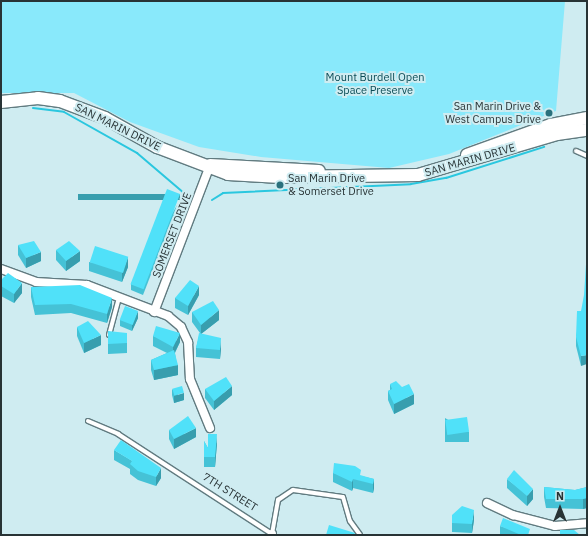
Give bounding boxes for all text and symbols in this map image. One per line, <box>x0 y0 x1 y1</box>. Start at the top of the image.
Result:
park label: Mount Burdell Open Space Preserve <box>326 71 424 97</box>
place label: San Marin Drive & West Campus Drive <box>445 100 541 126</box>
street label: SAN MARIN DRIVE <box>73 101 163 153</box>
marker: San Marin Drive & West Campus Drive <box>544 108 554 118</box>
street label: SAN MARIN DRIVE <box>423 141 517 179</box>
place label: San Marin Drive & Somerset Drive <box>288 172 374 198</box>
marker: San Marin Drive & Somerset Drive <box>275 180 285 190</box>
street label: SOMERSET DRIVE <box>150 191 194 279</box>
street label: 7TH STREET <box>200 470 260 514</box>
north arrow <box>540 488 580 528</box>
text: N <box>556 489 564 503</box>

